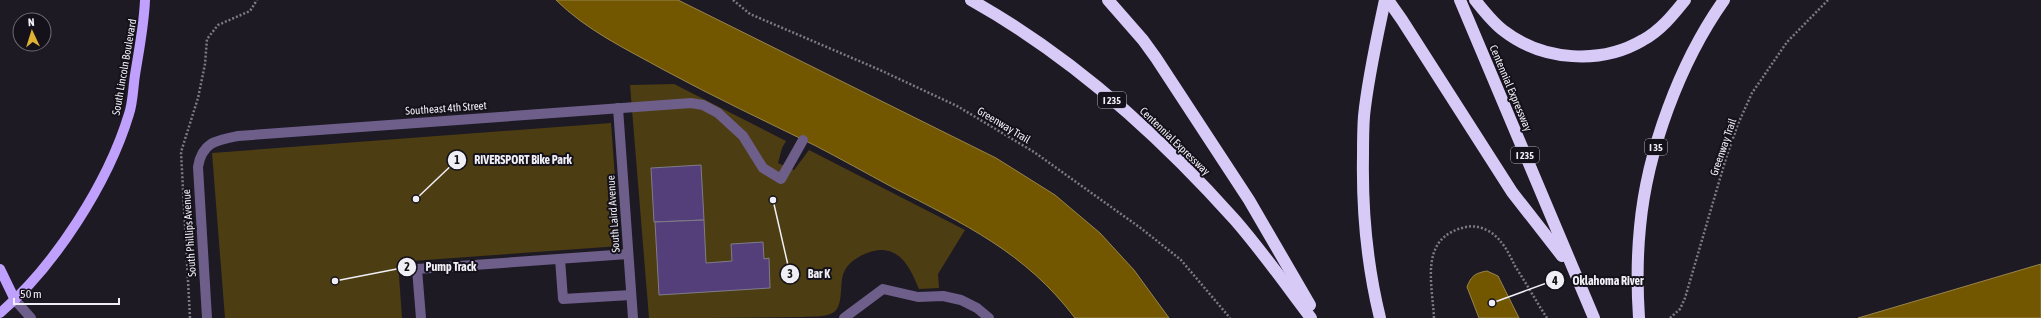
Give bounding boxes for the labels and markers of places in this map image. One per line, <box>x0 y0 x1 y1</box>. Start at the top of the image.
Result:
callout: RIVERSPORT Bike Park <box>447 148 580 172</box>
callout: Pump Track <box>397 255 484 279</box>
callout: Bar K <box>780 262 838 286</box>
callout: Oklahoma River <box>1545 268 1652 292</box>

